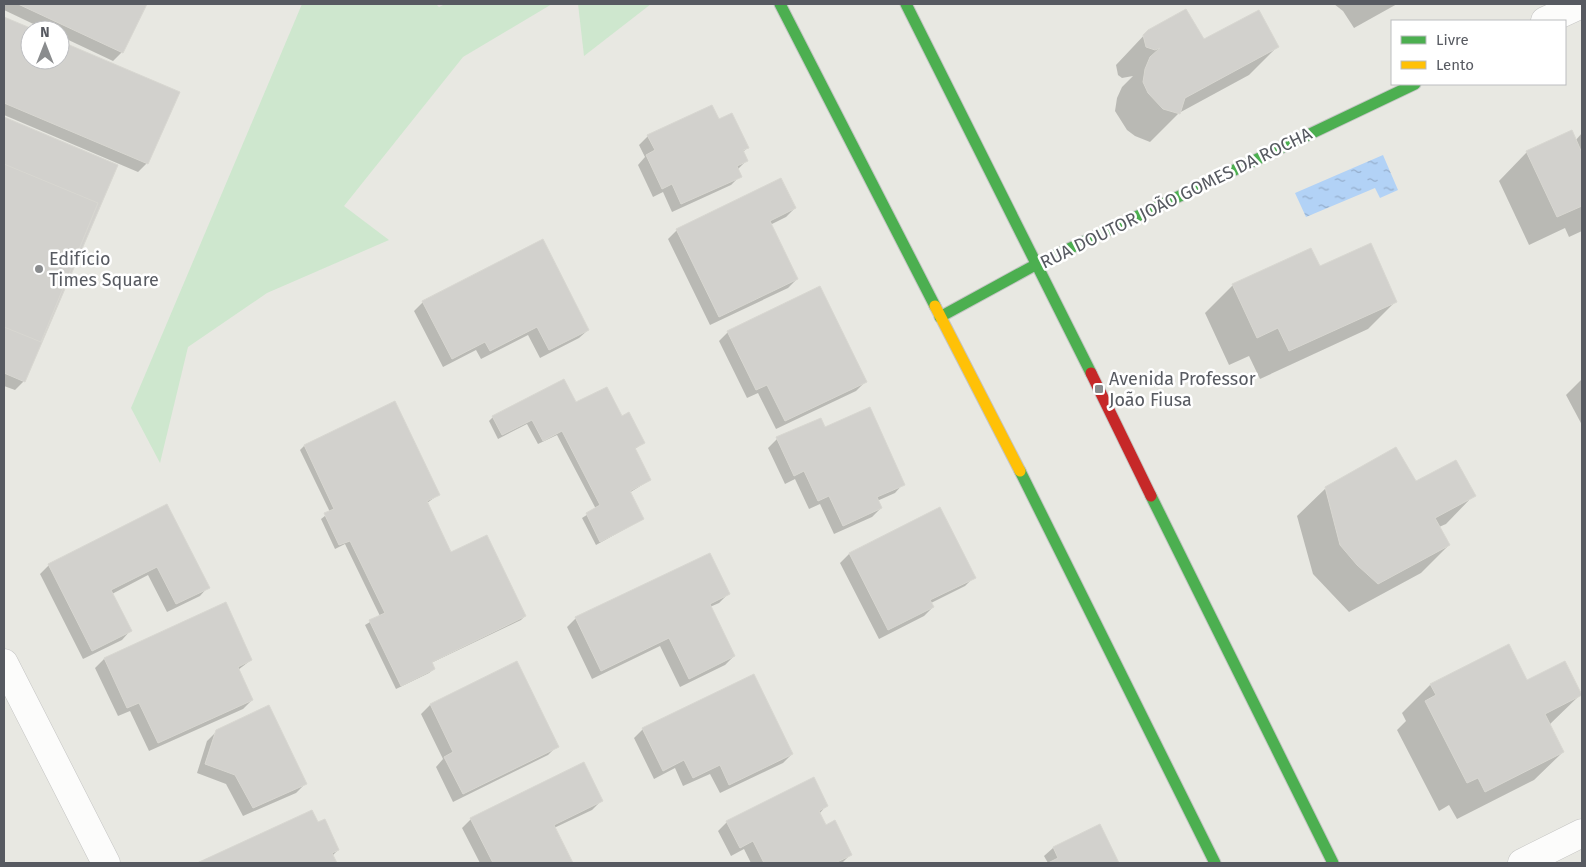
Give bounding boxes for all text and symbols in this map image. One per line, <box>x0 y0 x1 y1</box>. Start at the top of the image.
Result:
north arrow <box>20 20 70 70</box>
legend <box>1391 20 1566 85</box>
text: N <box>40 24 50 41</box>
text: Livre <box>1436 31 1469 49</box>
text: Lento <box>1436 56 1474 74</box>
street label: RUA DOUTOR JOÃO GOMES DA ROCHA <box>1036 121 1316 274</box>
place label: Edifício Times Square <box>49 248 159 291</box>
marker: Edifício Times Square <box>33 263 45 275</box>
place label: Avenida Professor João Fiusa <box>1109 368 1256 411</box>
marker: Avenida Professor João Fiusa <box>1093 383 1105 395</box>

